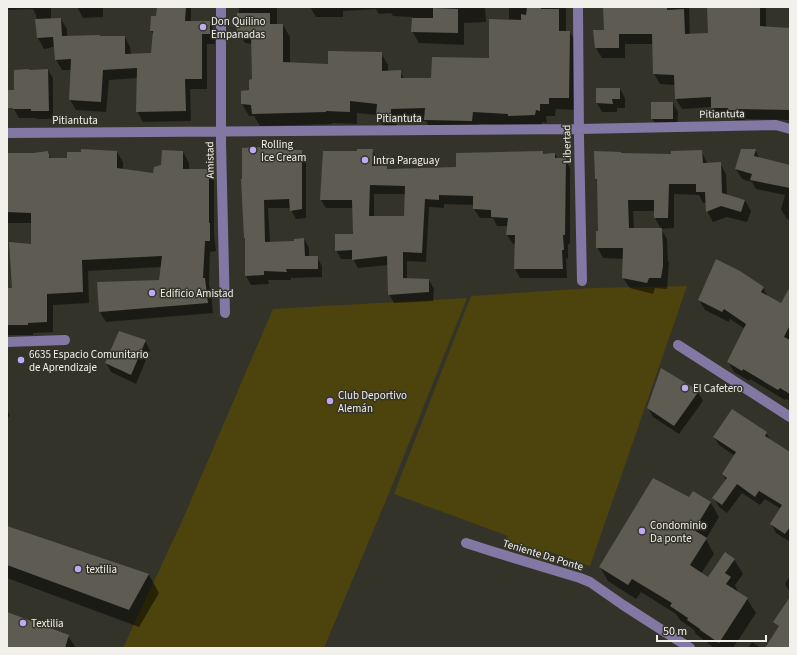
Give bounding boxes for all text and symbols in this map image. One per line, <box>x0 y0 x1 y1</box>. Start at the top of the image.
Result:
place label: Don Quilino Empanadas <box>211 14 266 42</box>
marker: Don Quilino Empanadas <box>198 22 208 32</box>
street label: Pitiantuta <box>699 106 745 122</box>
street label: Pitiantuta <box>376 111 422 126</box>
street label: Pitiantuta <box>52 113 98 128</box>
street label: Libertad <box>559 125 575 163</box>
place label: Rolling Ice Cream <box>261 137 306 165</box>
street label: Amistad <box>202 141 218 179</box>
marker: Rolling Ice Cream <box>248 145 258 155</box>
place label: Intra Paraguay <box>373 153 440 168</box>
marker: Intra Paraguay <box>360 155 370 165</box>
place label: Edificio Amistad <box>160 286 234 301</box>
marker: Edificio Amistad <box>147 288 157 298</box>
place label: 6635 Espacio Comunitario de Aprendizaje <box>29 347 148 375</box>
marker: 6635 Espacio Comunitario de Aprendizaje <box>16 355 26 365</box>
place label: El Cafetero <box>693 381 743 396</box>
marker: El Cafetero <box>680 383 690 393</box>
place label: Club Deportivo Alemán <box>338 388 407 416</box>
marker: Club Deportivo Alemán <box>325 396 335 406</box>
place label: Condominio Da ponte <box>650 518 707 546</box>
marker: Condominio Da ponte <box>637 526 647 536</box>
street label: Teniente Da Ponte <box>501 536 586 575</box>
place label: textilia <box>86 562 117 577</box>
marker: textilia <box>73 564 83 574</box>
place label: Textilia <box>31 616 64 631</box>
scale bar <box>657 617 766 643</box>
marker: Textilia <box>18 618 28 628</box>
text: 50 m <box>663 623 687 640</box>

